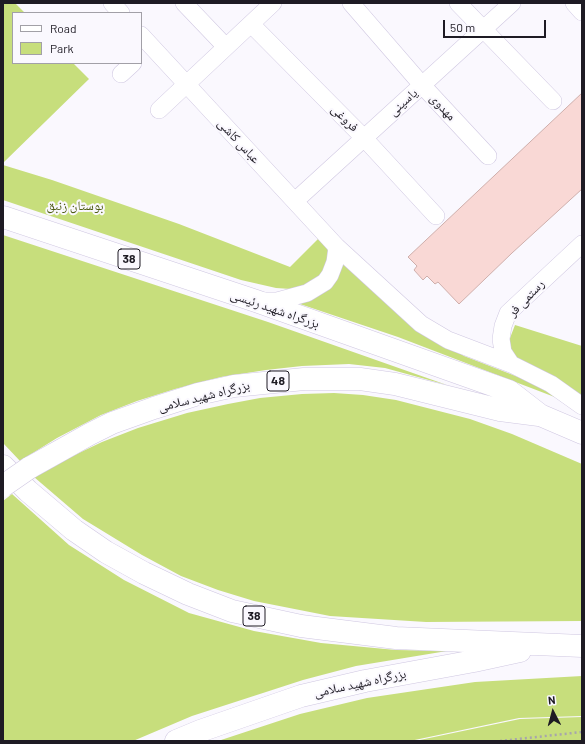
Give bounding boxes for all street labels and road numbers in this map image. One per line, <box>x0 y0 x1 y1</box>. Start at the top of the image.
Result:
street label: یاسینی <box>385 85 421 119</box>
street label: مهدوی <box>427 90 459 124</box>
street label: فروغی <box>328 101 362 135</box>
street label: عباس کاشی <box>214 115 264 167</box>
road number: 38 <box>118 249 140 269</box>
street label: رستمی فر <box>504 276 548 320</box>
street label: بزرگراه شهید رئیسی <box>228 286 322 332</box>
road number: 48 <box>267 371 289 391</box>
street label: بزرگراه شهید سلامی <box>157 377 251 415</box>
road number: 38 <box>243 606 265 626</box>
street label: بزرگراه شهید سلامی <box>313 666 407 700</box>

